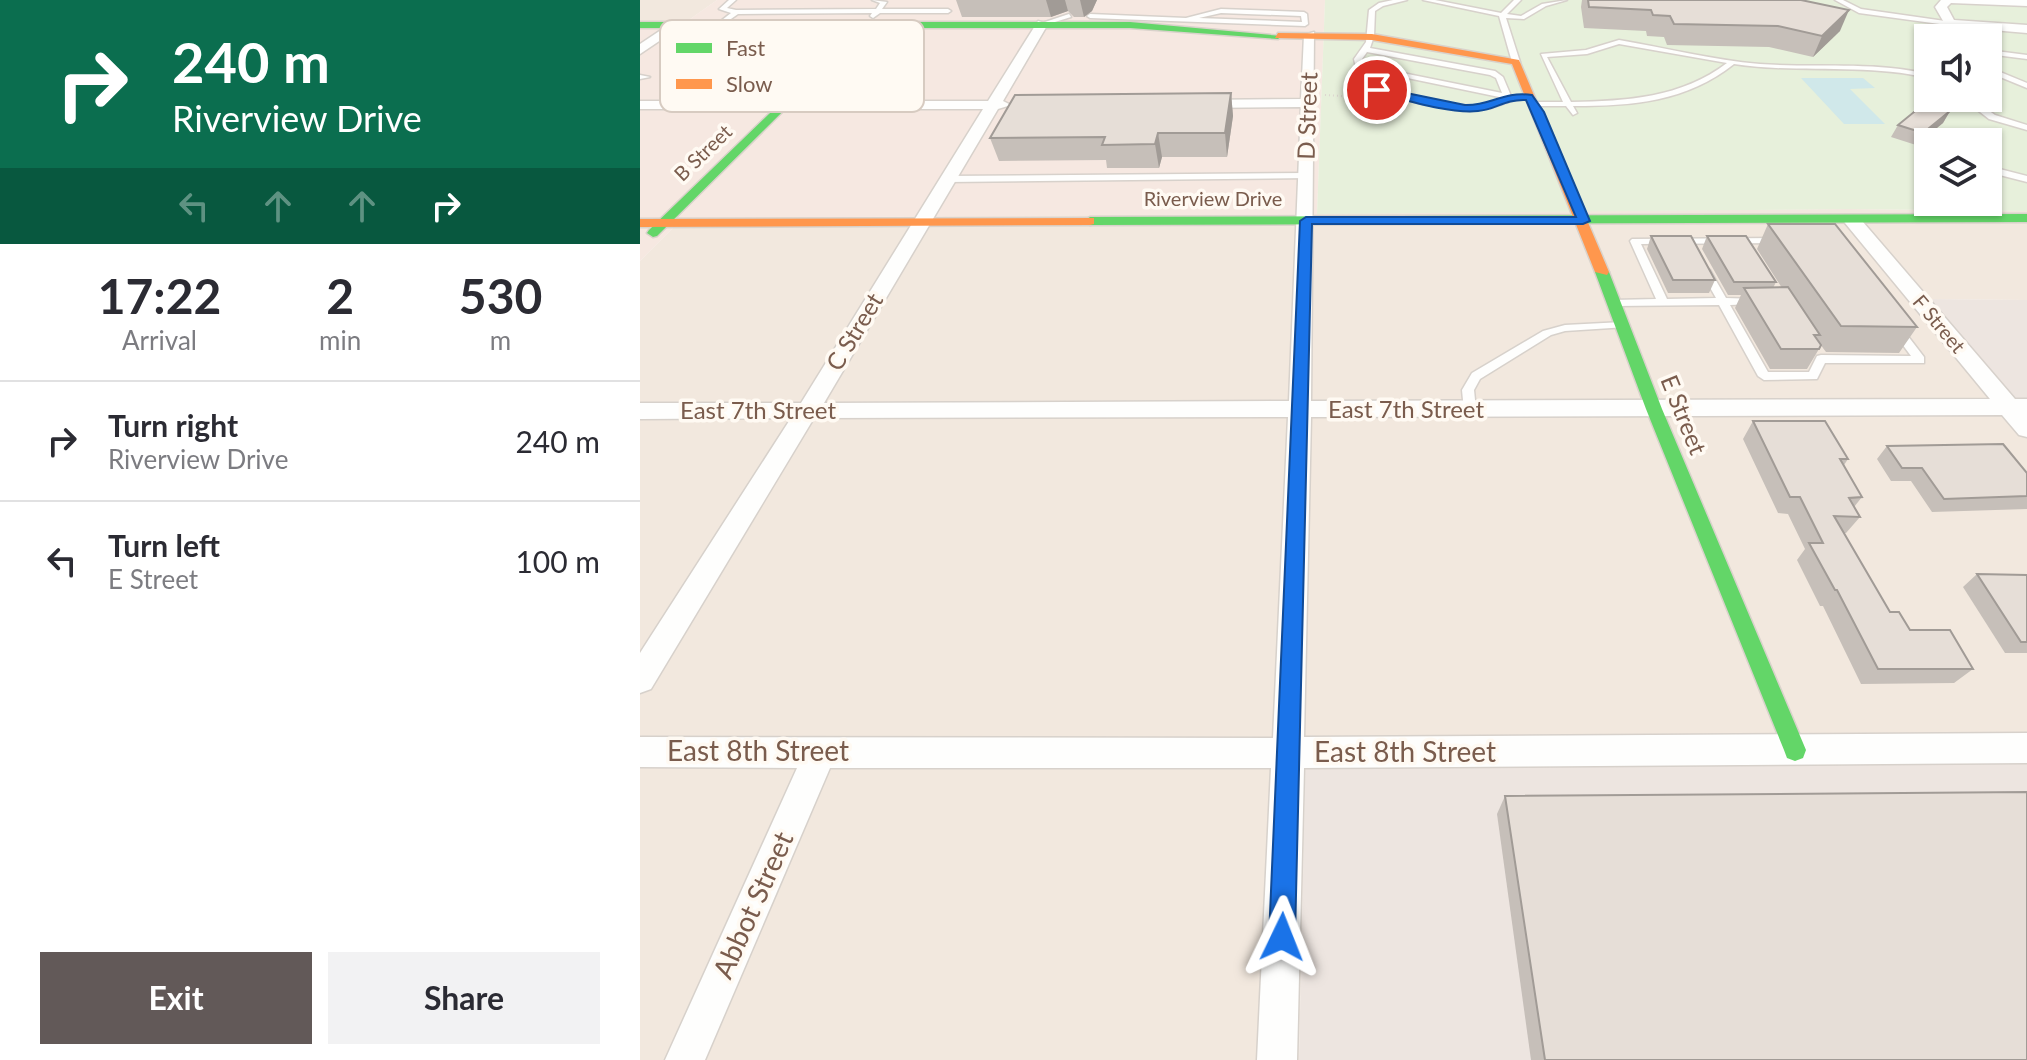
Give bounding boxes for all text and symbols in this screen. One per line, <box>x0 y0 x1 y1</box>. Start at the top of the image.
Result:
legend <box>660 20 924 112</box>
map controls <box>1914 24 2002 216</box>
button: sound <box>1914 24 2002 112</box>
text: 240 m <box>172 28 330 95</box>
icon: right <box>40 32 144 136</box>
text: Fast <box>726 34 765 61</box>
pin <box>1343 56 1411 124</box>
icon: arrive <box>1355 68 1399 112</box>
text: Slow <box>726 70 773 97</box>
street label: D Street <box>1290 71 1323 160</box>
text: Riverview Drive <box>172 96 422 140</box>
street label: B Street <box>669 119 736 185</box>
button: layers <box>1914 128 2002 216</box>
icon: left <box>172 184 216 228</box>
icon: ahead <box>256 184 300 228</box>
icon: ahead <box>340 184 384 228</box>
icon: right <box>424 184 468 228</box>
street label: Riverview Drive <box>1144 186 1282 210</box>
text: 17:22 <box>98 267 221 324</box>
text: 2 <box>326 267 354 324</box>
text: 530 <box>459 267 542 324</box>
street label: C Street <box>819 287 888 375</box>
street label: F Street <box>1909 289 1971 357</box>
text: Arrival <box>122 324 197 356</box>
text: min <box>319 324 361 356</box>
text: m <box>490 324 511 356</box>
street label: E Street <box>1655 370 1714 459</box>
street label: East 7th Street <box>1328 394 1484 423</box>
street label: East 7th Street <box>680 395 836 424</box>
text: Turn right <box>108 407 238 443</box>
icon: right <box>40 419 84 463</box>
text: 240 m <box>515 423 600 459</box>
text: Riverview Drive <box>108 443 288 475</box>
text: Turn left <box>108 527 220 563</box>
icon: left <box>40 539 84 583</box>
text: 100 m <box>515 543 600 579</box>
text: E Street <box>108 563 198 595</box>
street label: East 8th Street <box>667 733 849 767</box>
street label: East 8th Street <box>1314 734 1496 768</box>
street label: Abbot Street <box>705 826 800 983</box>
position arrow <box>1240 895 1324 979</box>
button: Exit <box>40 952 312 1044</box>
button: Share <box>328 952 600 1044</box>

